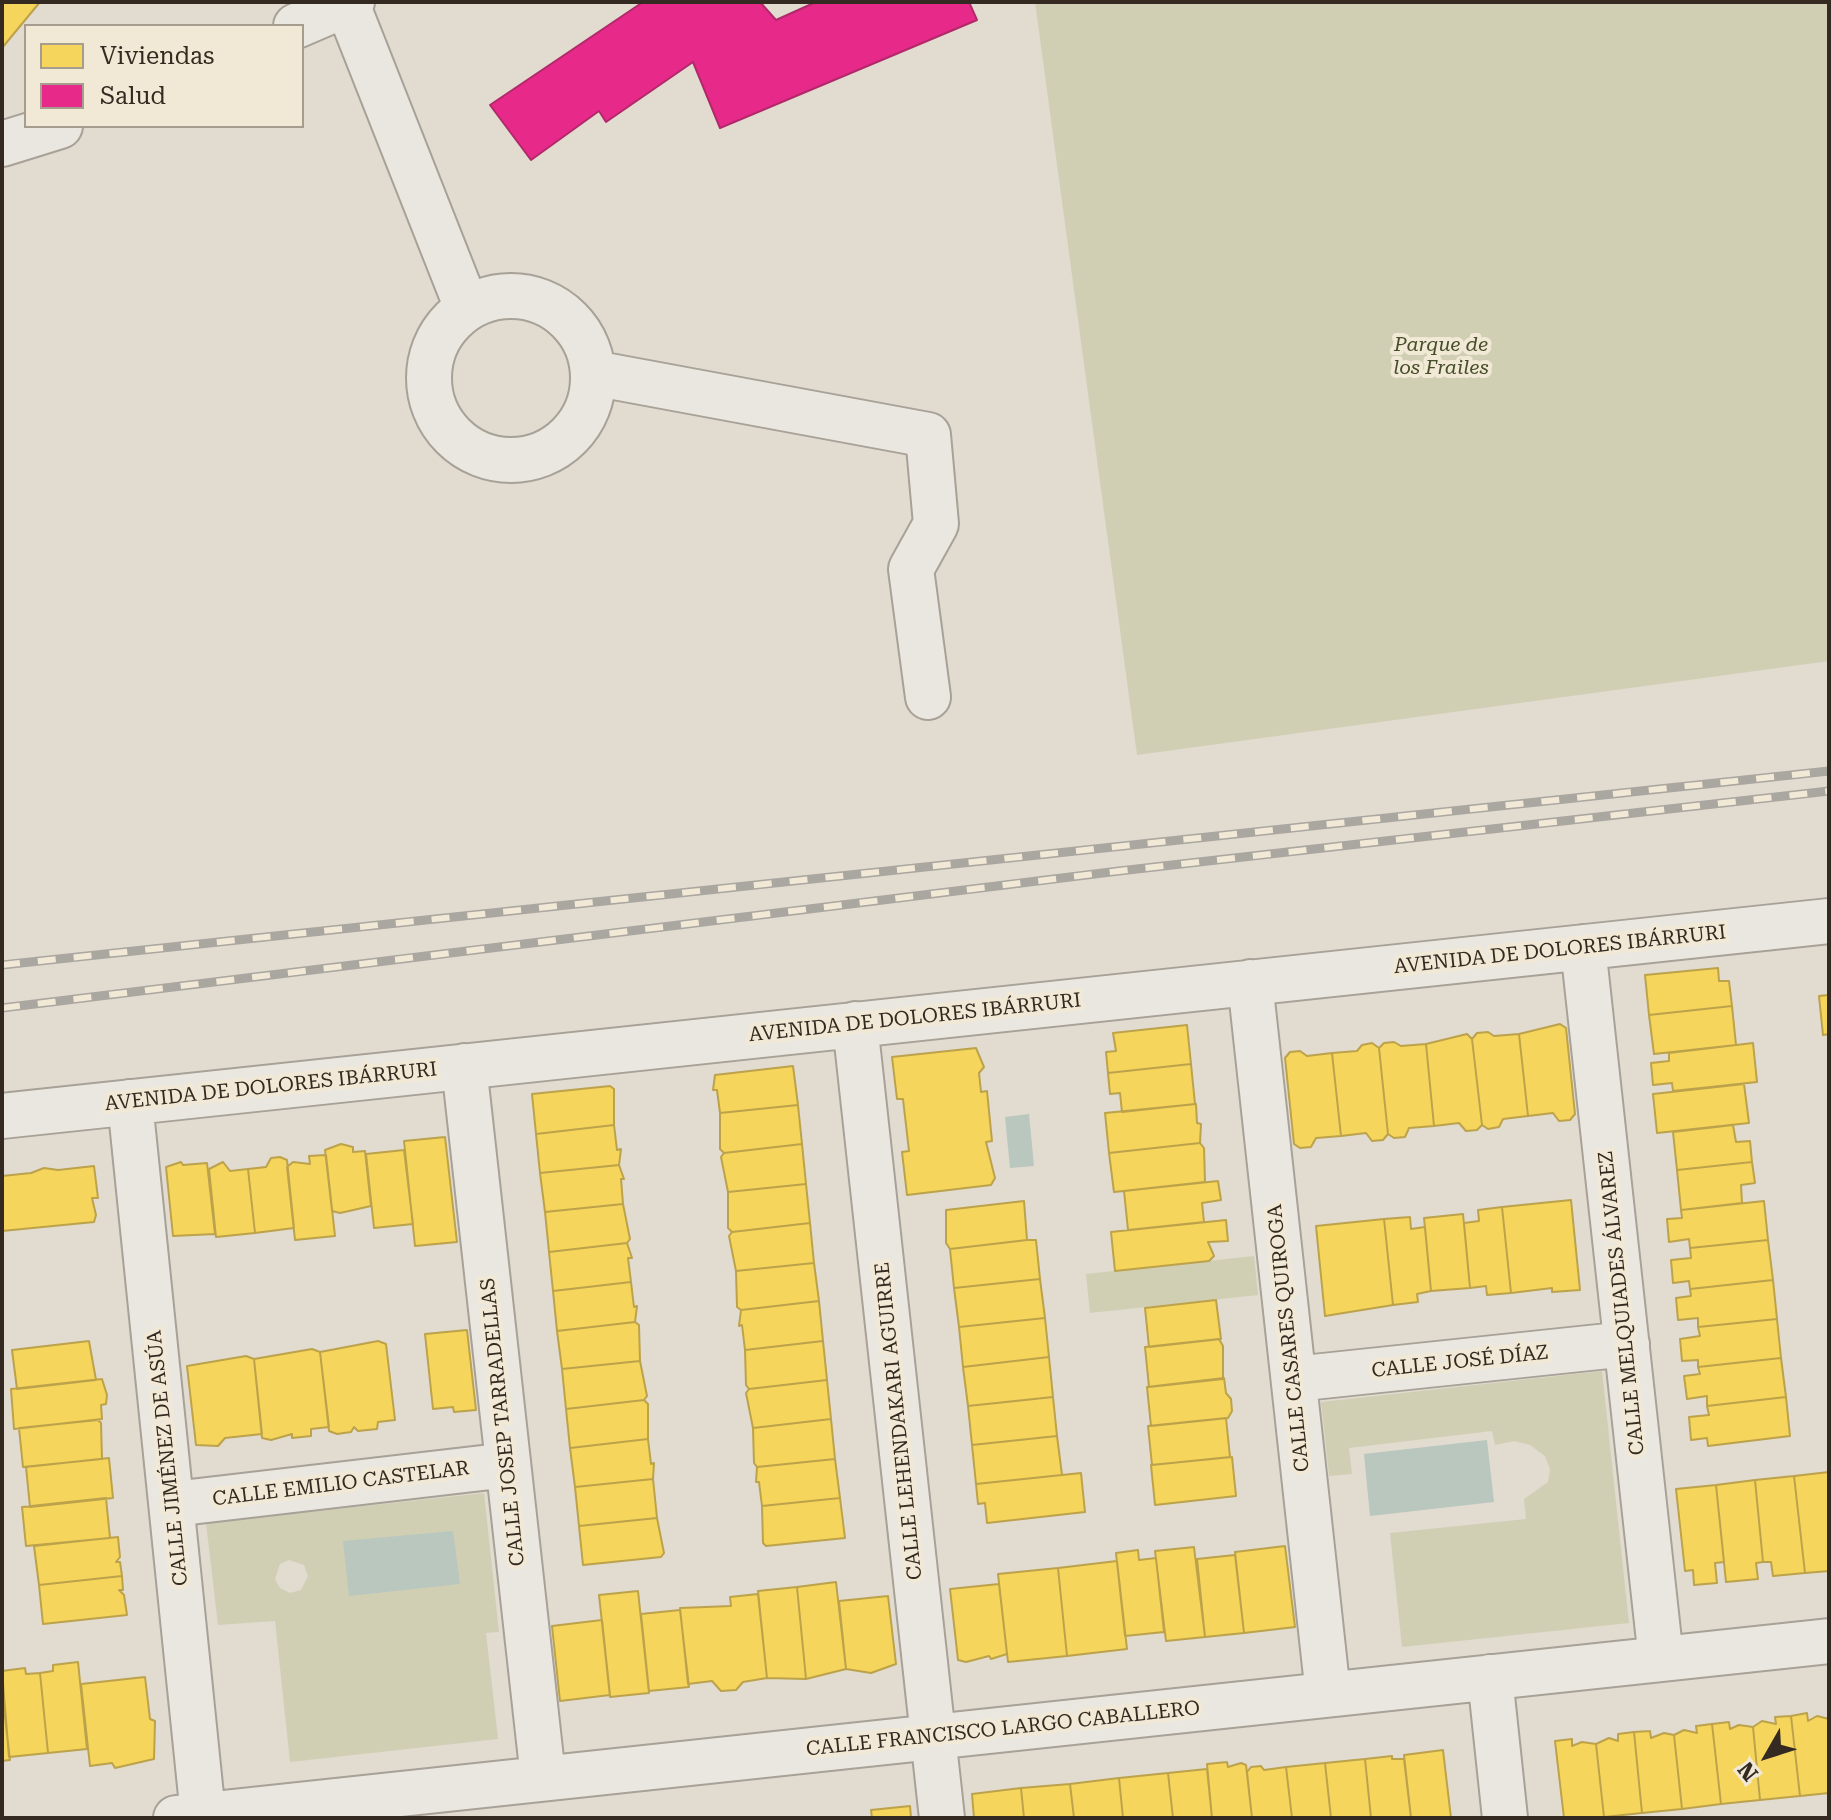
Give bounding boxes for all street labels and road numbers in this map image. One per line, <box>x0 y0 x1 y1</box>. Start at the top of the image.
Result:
street label: AVENIDA DE DOLORES IBÁRRURI <box>1393 921 1727 979</box>
street label: AVENIDA DE DOLORES IBÁRRURI <box>748 989 1082 1047</box>
street label: AVENIDA DE DOLORES IBÁRRURI <box>104 1058 438 1116</box>
street label: CALLE MELQUIADES ÁLVAREZ <box>1594 1150 1650 1456</box>
street label: CALLE CASARES QUIROGA <box>1263 1203 1315 1473</box>
street label: CALLE LEHENDAKARI AGUIRRE <box>870 1261 928 1581</box>
street label: CALLE JOSEP TARRADELLAS <box>476 1277 530 1567</box>
street label: CALLE JIMÉNEZ DE ASÚA <box>143 1329 193 1587</box>
street label: CALLE JOSÉ DÍAZ <box>1370 1341 1550 1383</box>
street label: CALLE EMILIO CASTELAR <box>211 1456 471 1512</box>
street label: CALLE FRANCISCO LARGO CABALLERO <box>805 1696 1201 1762</box>

